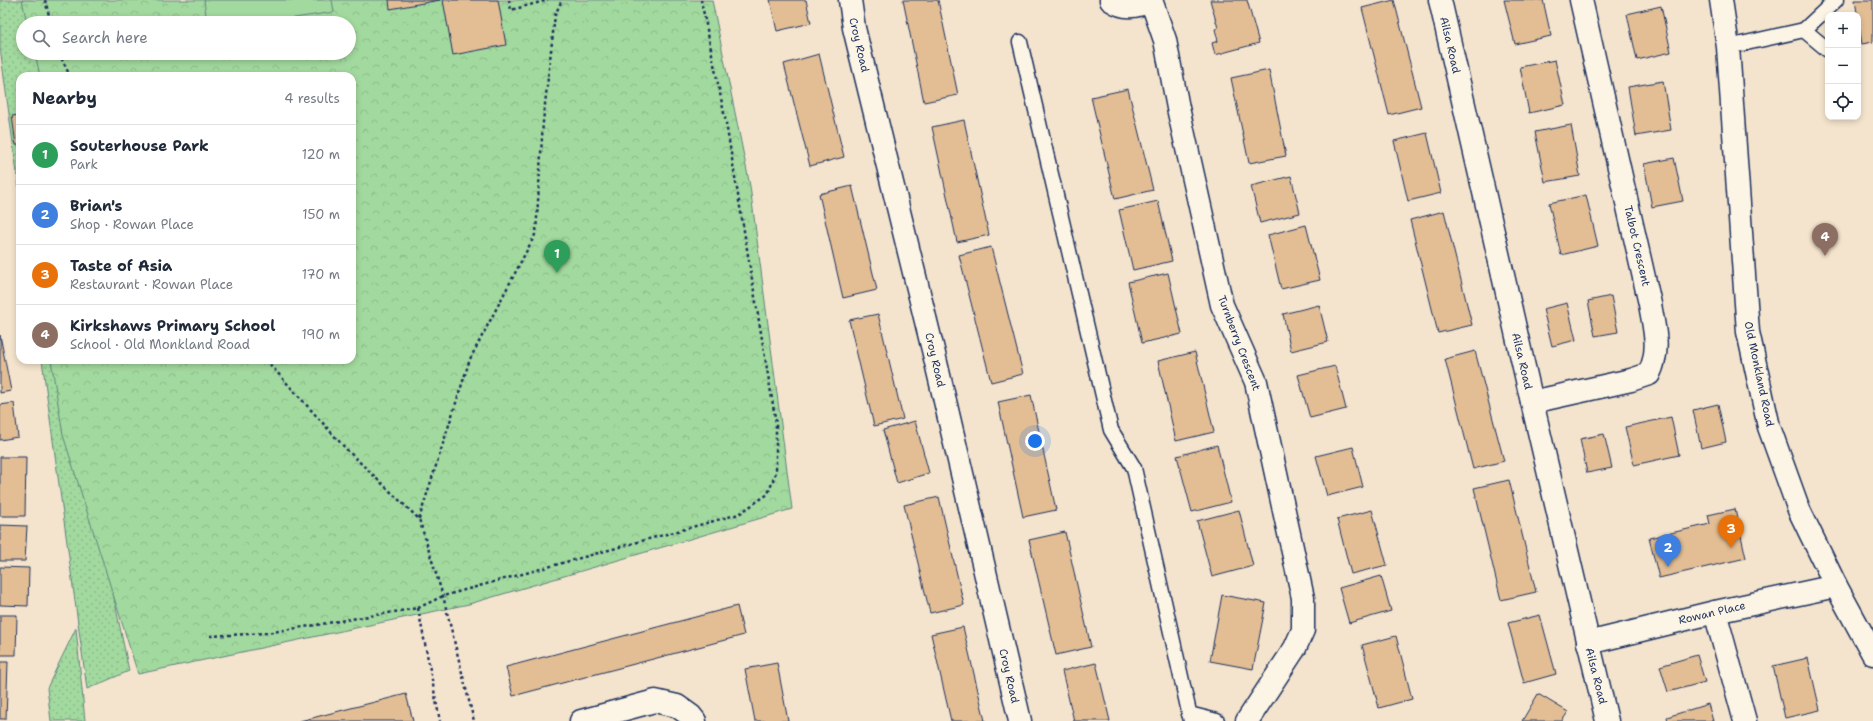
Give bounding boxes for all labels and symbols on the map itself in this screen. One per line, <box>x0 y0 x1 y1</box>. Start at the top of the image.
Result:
street label: Ailsa Road <box>1436 15 1464 75</box>
street label: Croy Road <box>845 16 873 74</box>
street label: Talbot Crescent <box>1620 204 1654 288</box>
pin: 4 <box>1812 223 1838 256</box>
pin: 1 <box>544 240 570 273</box>
street label: Turnberry Crescent <box>1214 293 1264 393</box>
street label: Old Monkland Road <box>1741 320 1777 428</box>
street label: Croy Road <box>921 331 949 389</box>
street label: Ailsa Road <box>1508 331 1536 391</box>
your location <box>1025 431 1045 451</box>
pin: 3 <box>1718 515 1744 548</box>
pin: 2 <box>1655 534 1681 567</box>
street label: Rowan Place <box>1677 598 1747 628</box>
street label: Ailsa Road <box>1582 646 1610 706</box>
street label: Croy Road <box>995 647 1023 705</box>

